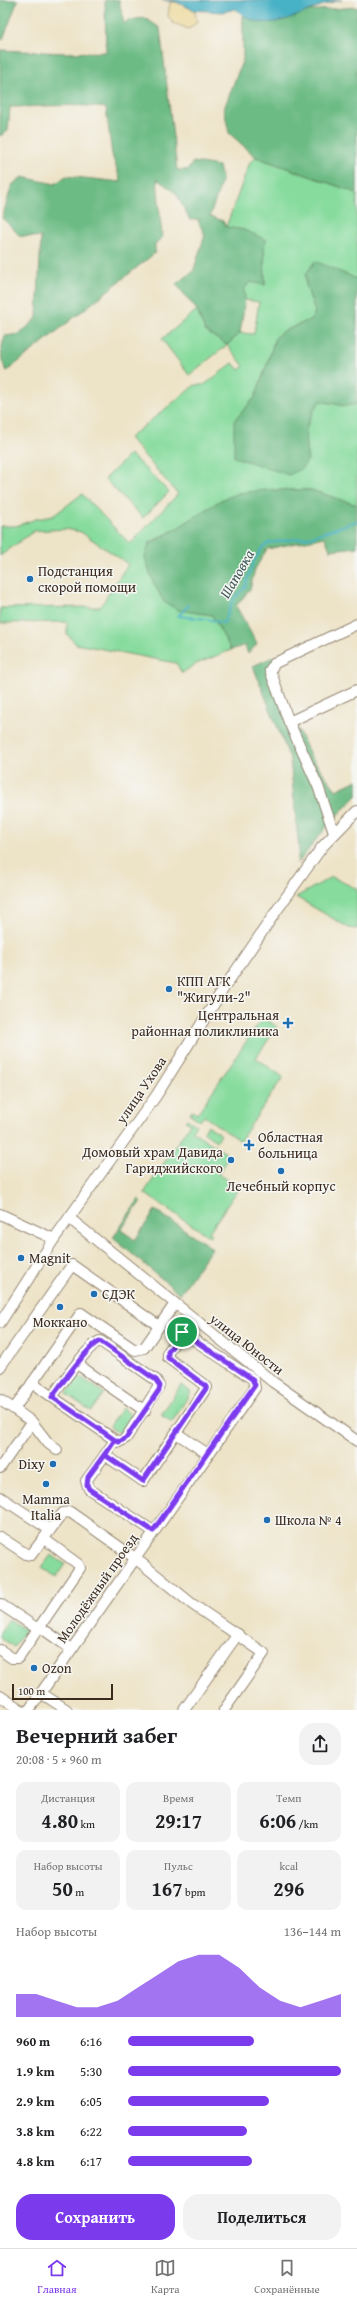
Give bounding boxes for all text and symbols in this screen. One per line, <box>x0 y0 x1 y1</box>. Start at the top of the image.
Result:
water label: Шаповка <box>214 545 259 602</box>
place label: Подстанция скорой помощи <box>38 561 136 597</box>
marker: Подстанция скорой помощи <box>25 574 35 584</box>
place label: КПП АГК "Жигули-2" <box>177 971 251 1007</box>
marker: КПП АГК "Жигули-2" <box>164 984 174 994</box>
place label: Центральная районная поликлиника <box>131 1005 279 1041</box>
marker: Центральная районная поликлиника <box>282 1017 294 1029</box>
street label: улица Ухова <box>111 1052 171 1128</box>
place label: Областная больница <box>258 1127 323 1163</box>
marker: Областная больница <box>243 1139 255 1151</box>
place label: Домовый храм Давида Гариджийского <box>81 1142 223 1178</box>
marker: Домовый храм Давида Гариджийского <box>226 1155 236 1165</box>
marker: Лечебный корпус <box>276 1166 286 1176</box>
place label: Лечебный корпус <box>226 1176 336 1196</box>
place label: Magnit <box>29 1248 71 1268</box>
marker: Magnit <box>16 1253 26 1263</box>
place label: СДЭК <box>102 1284 136 1304</box>
marker: СДЭК <box>89 1289 99 1299</box>
marker: Моккано <box>55 1302 65 1312</box>
street label: улица Юности <box>205 1308 288 1379</box>
place label: Моккано <box>33 1312 87 1332</box>
pin <box>165 1315 199 1349</box>
icon: arrive <box>171 1321 193 1343</box>
place label: Dixy <box>18 1454 45 1474</box>
marker: Dixy <box>48 1459 58 1469</box>
marker: Mamma Italia <box>41 1479 51 1489</box>
place label: Mamma Italia <box>22 1489 70 1525</box>
place label: Школа № 4 <box>275 1510 342 1530</box>
marker: Школа № 4 <box>262 1515 272 1525</box>
street label: Молодёжный проезд <box>52 1529 143 1647</box>
place label: Ozon <box>42 1658 72 1678</box>
marker: Ozon <box>29 1663 39 1673</box>
scale bar <box>12 1682 113 1701</box>
text: 100 m <box>18 1683 45 1699</box>
text: Вечерний забег <box>16 1719 177 1751</box>
button: share <box>299 1723 341 1765</box>
text: 20:08 · 5 × 960 m <box>16 1750 102 1769</box>
text: Дистанция <box>41 1790 95 1806</box>
text: Время <box>163 1790 194 1806</box>
text: Темп <box>276 1790 302 1806</box>
text: 4.80 <box>41 1806 78 1835</box>
text: 29:17 <box>155 1806 202 1835</box>
text: 6:06 <box>259 1806 296 1835</box>
text: km <box>78 1816 95 1832</box>
text: /km <box>296 1816 318 1832</box>
text: Набор высоты <box>34 1858 103 1874</box>
text: Пульс <box>164 1858 193 1874</box>
text: kcal <box>279 1858 298 1874</box>
text: 50 <box>52 1874 73 1903</box>
text: 167 <box>151 1874 183 1903</box>
text: 296 <box>273 1874 304 1903</box>
text: m <box>73 1884 84 1900</box>
text: bpm <box>183 1884 206 1900</box>
text: Набор высоты <box>16 1922 97 1941</box>
text: 136–144 m <box>284 1922 341 1941</box>
text: 960 m <box>16 2032 50 2051</box>
text: 6:16 <box>80 2032 102 2051</box>
text: 1.9 km <box>16 2062 55 2081</box>
text: 5:30 <box>80 2062 102 2081</box>
text: 2.9 km <box>16 2092 55 2111</box>
text: 6:05 <box>80 2092 102 2111</box>
text: 3.8 km <box>16 2122 55 2141</box>
text: 6:22 <box>80 2122 102 2141</box>
text: 4.8 km <box>16 2152 55 2171</box>
text: 6:17 <box>80 2152 102 2171</box>
button: Сохранить <box>16 2194 175 2240</box>
button: Поделиться <box>183 2194 341 2240</box>
tab: Главная <box>37 2257 76 2297</box>
tab: Карта <box>151 2257 180 2297</box>
tab: Сохранённые <box>254 2257 320 2297</box>

